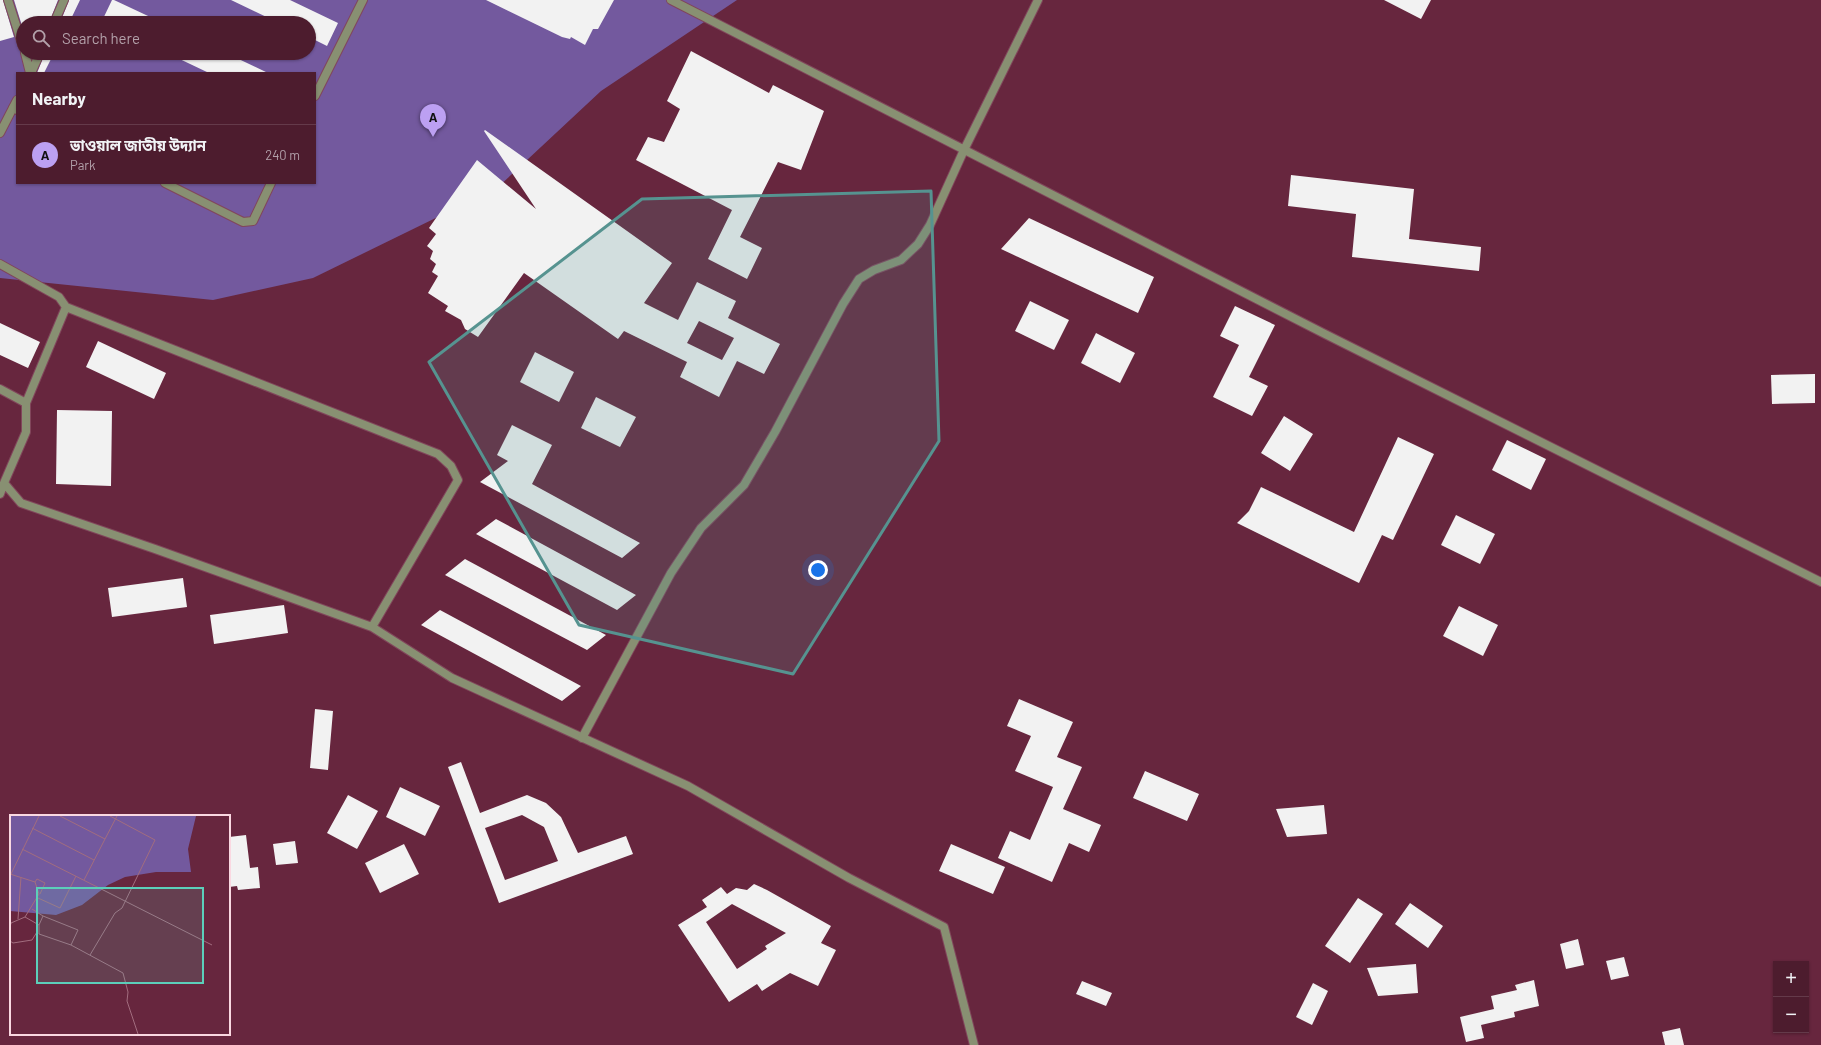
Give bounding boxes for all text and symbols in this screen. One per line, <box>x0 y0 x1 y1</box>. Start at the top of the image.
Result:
search box <box>16 16 316 60</box>
icon: search <box>30 27 52 49</box>
text: Search here <box>62 29 140 47</box>
text: Nearby <box>32 88 86 108</box>
pin: A <box>420 104 446 137</box>
text: ভাওয়াল জাতীয় উদ্যান <box>70 136 206 154</box>
text: A <box>41 147 49 163</box>
text: 240 m <box>265 147 300 163</box>
text: Park <box>70 157 96 173</box>
your location <box>808 560 828 580</box>
inset map <box>10 815 230 1035</box>
map controls <box>1773 961 1809 1033</box>
button: + <box>1773 961 1809 997</box>
button: − <box>1773 997 1809 1033</box>

